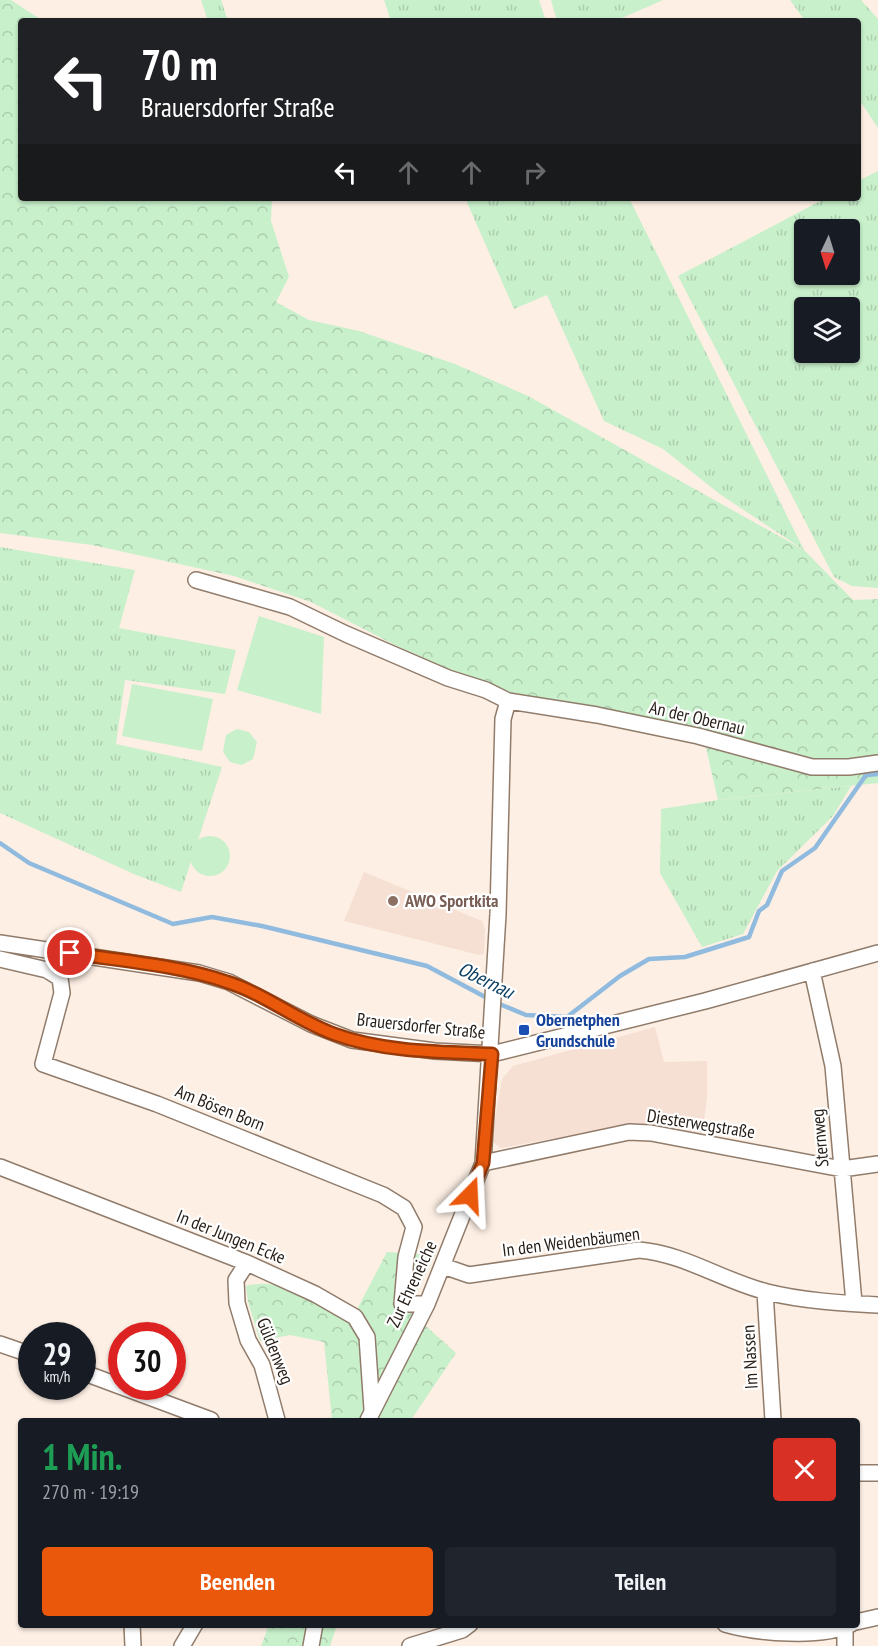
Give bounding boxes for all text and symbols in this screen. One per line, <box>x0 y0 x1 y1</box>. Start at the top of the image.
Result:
text: 70 m <box>141 37 218 92</box>
icon: left <box>42 42 120 120</box>
text: Brauersdorfer Straße <box>141 90 335 124</box>
icon: left <box>329 156 362 189</box>
icon: ahead <box>392 156 425 189</box>
icon: ahead <box>455 156 488 189</box>
icon: right <box>518 156 551 189</box>
north arrow <box>794 219 860 285</box>
map controls <box>794 219 860 363</box>
button: layers <box>794 297 860 363</box>
street label: An der Obernau <box>647 695 747 740</box>
place label: AWO Sportkita <box>404 889 498 912</box>
marker: AWO Sportkita <box>386 894 400 908</box>
pin <box>44 927 95 978</box>
icon: arrive <box>53 936 86 969</box>
water label: Obernau <box>454 955 519 1005</box>
street label: Brauersdorfer Straße <box>356 1007 486 1044</box>
place label: Obernetphen Grundschule <box>536 1008 620 1052</box>
marker: Obernetphen Grundschule <box>517 1023 531 1037</box>
street label: Am Bösen Born <box>172 1079 268 1136</box>
street label: Diesterwegstraße <box>645 1104 757 1143</box>
street label: Sternweg <box>806 1108 833 1168</box>
position arrow <box>438 1163 502 1227</box>
street label: In der Jungen Ecke <box>173 1204 289 1269</box>
street label: In den Weidenbäumen <box>501 1222 641 1261</box>
street label: Zur Ehreneiche <box>381 1237 442 1331</box>
street label: Güldenweg <box>252 1314 299 1387</box>
speed limit sign: 30 <box>108 1322 186 1400</box>
street label: Im Nassen <box>736 1324 763 1390</box>
text: 29 <box>43 1334 71 1373</box>
text: km/h <box>44 1367 70 1386</box>
text: 1 Min. <box>42 1433 122 1480</box>
button: close <box>773 1438 836 1501</box>
text: 270 m · 19:19 <box>42 1479 139 1505</box>
button: Beenden <box>42 1547 433 1616</box>
button: Teilen <box>445 1547 836 1616</box>

